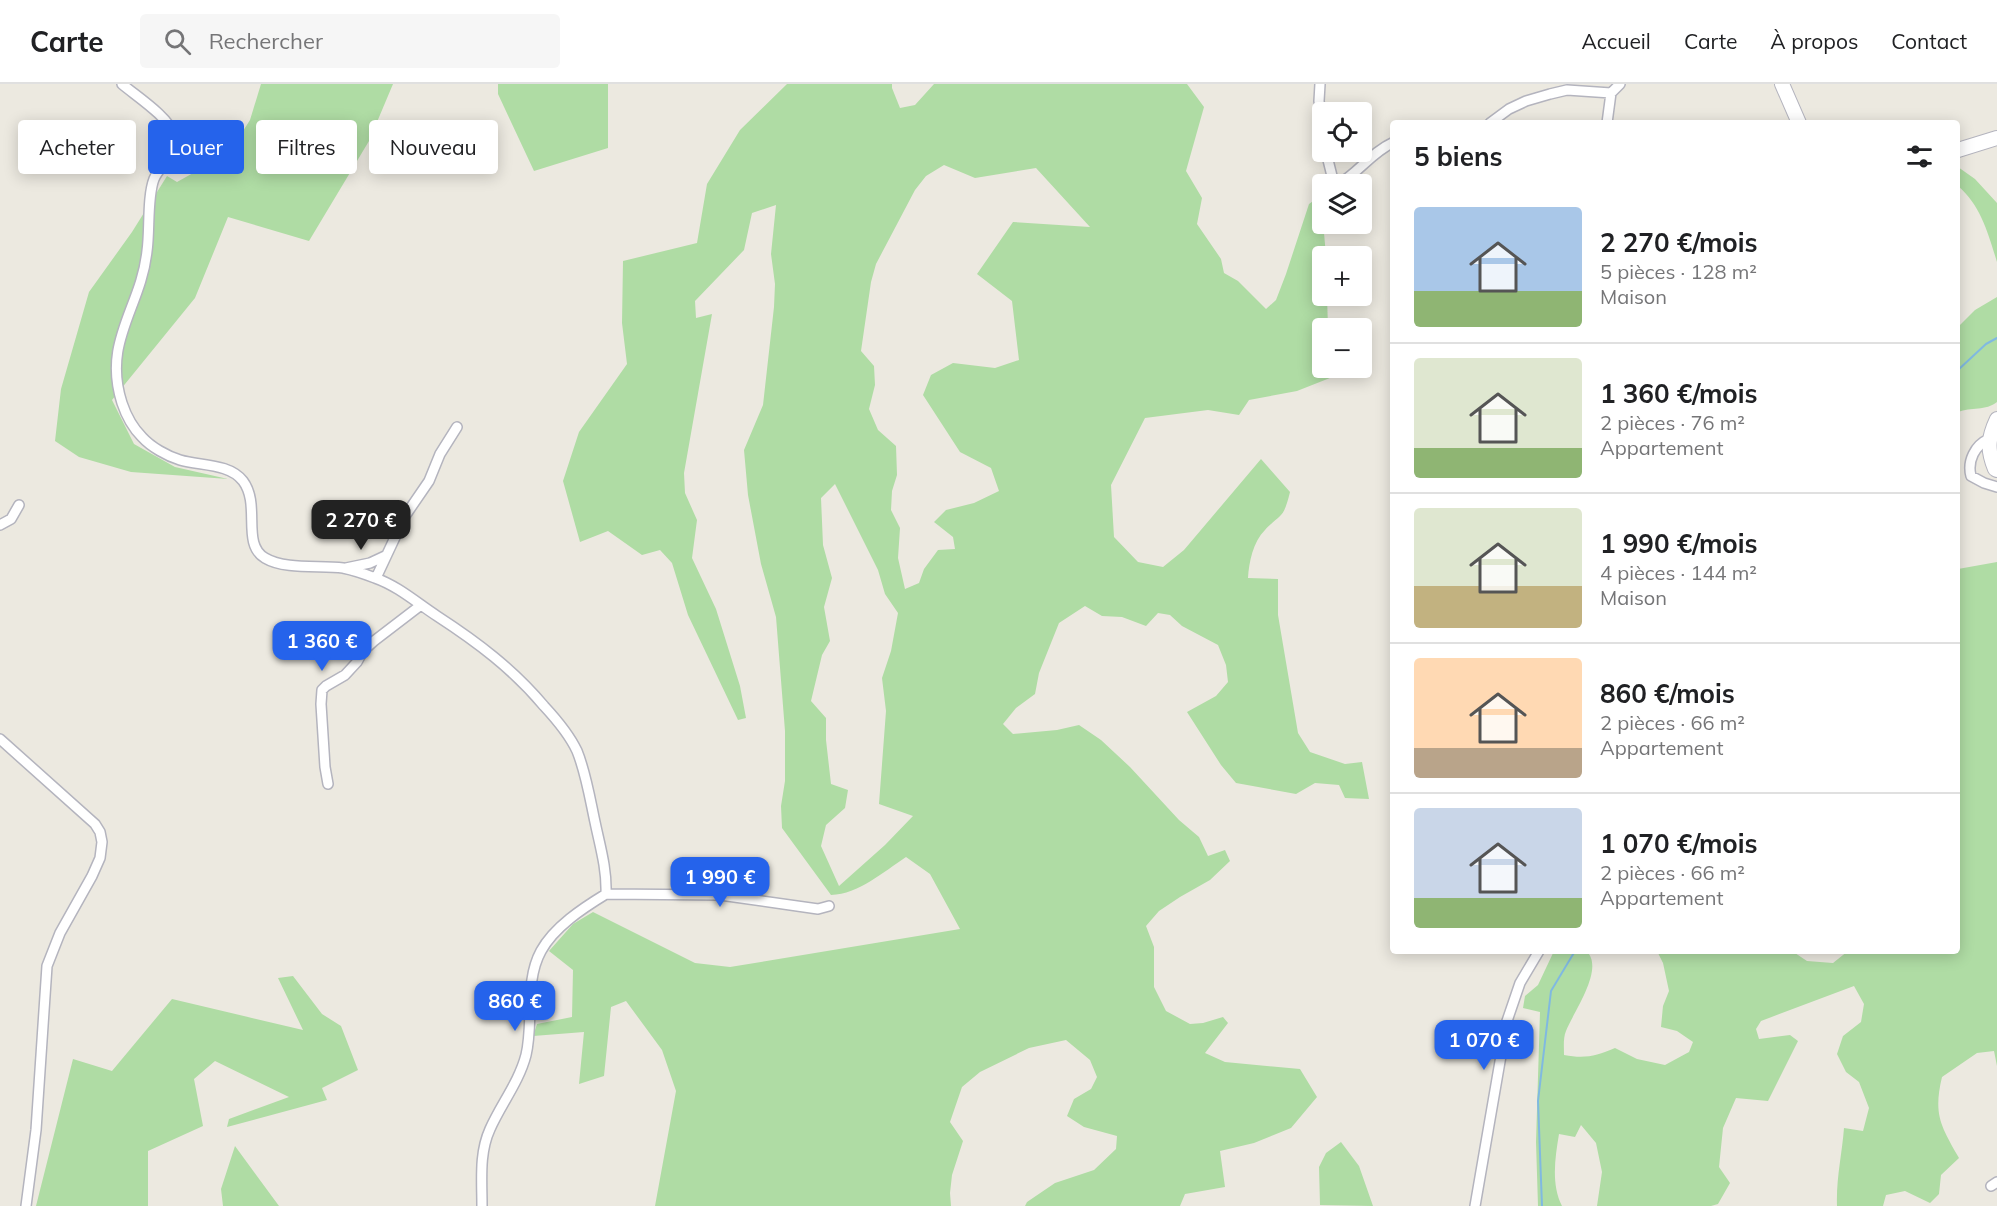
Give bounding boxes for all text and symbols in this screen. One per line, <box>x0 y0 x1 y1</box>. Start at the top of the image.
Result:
search box <box>140 14 560 68</box>
text: Carte <box>30 24 104 59</box>
icon: search <box>161 25 194 58</box>
text: Rechercher <box>209 27 323 55</box>
text: Accueil <box>1581 28 1651 54</box>
text: Carte <box>1684 28 1737 54</box>
text: À propos <box>1770 28 1858 54</box>
text: Contact <box>1891 28 1967 54</box>
map controls <box>1312 102 1372 378</box>
button: locate <box>1312 102 1372 162</box>
chip: Acheter <box>18 120 136 174</box>
chip: Louer <box>148 120 244 174</box>
chip: Filtres <box>256 120 357 174</box>
chip: Nouveau <box>369 120 498 174</box>
text: 5 biens <box>1414 140 1503 173</box>
icon: filters <box>1903 140 1936 173</box>
button: layers <box>1312 174 1372 234</box>
text: 2 270 €/mois <box>1600 226 1757 259</box>
icon: home <box>1462 231 1534 303</box>
button: + <box>1312 246 1372 306</box>
text: 5 pièces · 128 m² <box>1600 259 1757 284</box>
text: Maison <box>1600 284 1667 309</box>
button: − <box>1312 318 1372 378</box>
text: 1 360 €/mois <box>1600 377 1757 410</box>
icon: home <box>1462 382 1534 454</box>
text: 2 pièces · 76 m² <box>1600 410 1745 435</box>
text: Appartement <box>1600 435 1723 460</box>
pin: 2 270 € <box>306 500 416 551</box>
text: 2 270 € <box>326 507 396 532</box>
text: 1 990 €/mois <box>1600 527 1757 560</box>
icon: home <box>1462 532 1534 604</box>
text: 4 pièces · 144 m² <box>1600 560 1757 585</box>
text: Maison <box>1600 585 1667 610</box>
pin: 1 360 € <box>267 621 377 672</box>
text: 1 360 € <box>287 628 357 653</box>
text: 860 €/mois <box>1600 677 1735 710</box>
icon: home <box>1462 682 1534 754</box>
text: 2 pièces · 66 m² <box>1600 710 1745 735</box>
text: Appartement <box>1600 735 1723 760</box>
text: 1 070 €/mois <box>1600 827 1757 860</box>
icon: home <box>1462 832 1534 904</box>
pin: 1 990 € <box>665 857 775 908</box>
text: 2 pièces · 66 m² <box>1600 860 1745 885</box>
text: 1 990 € <box>685 864 755 889</box>
text: Appartement <box>1600 885 1723 910</box>
pin: 860 € <box>473 981 557 1032</box>
text: 860 € <box>488 988 542 1013</box>
pin: 1 070 € <box>1429 1020 1539 1071</box>
text: 1 070 € <box>1449 1027 1519 1052</box>

